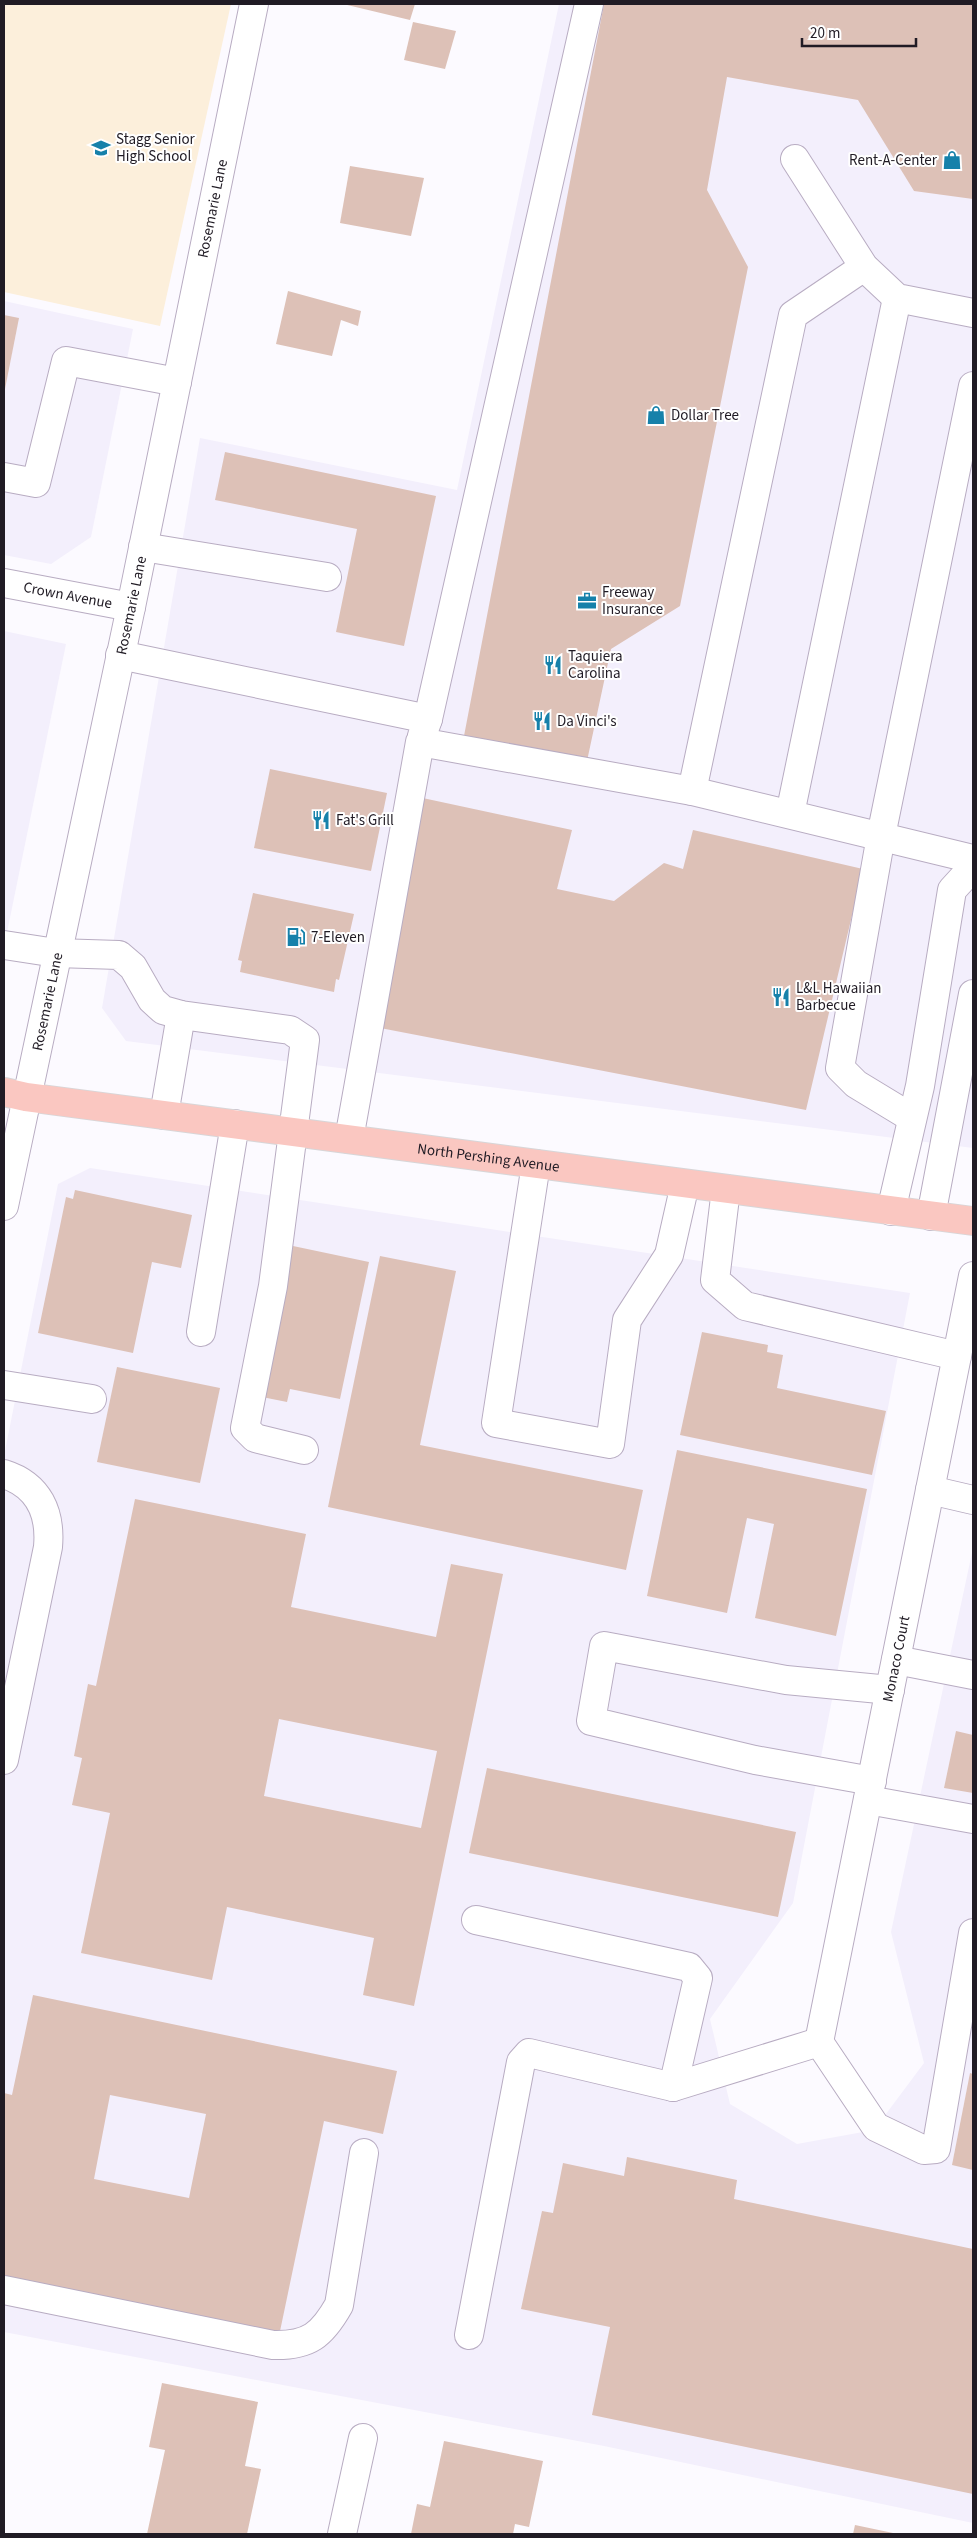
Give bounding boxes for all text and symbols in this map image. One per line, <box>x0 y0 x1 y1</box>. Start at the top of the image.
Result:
scale bar <box>802 15 916 47</box>
text: 20 m <box>810 23 840 44</box>
place label: Stagg Senior High School <box>116 129 196 167</box>
school or university icon: Stagg Senior High School <box>90 137 112 159</box>
shop icon: Rent-A-Center <box>941 149 963 171</box>
place label: Rent-A-Center <box>849 150 938 171</box>
street label: Rosemarie Lane <box>192 157 233 260</box>
shop icon: Dollar Tree <box>645 404 667 426</box>
place label: Dollar Tree <box>671 405 739 426</box>
street label: Rosemarie Lane <box>111 554 152 657</box>
street label: Crown Avenue <box>22 577 114 614</box>
place label: Freeway Insurance <box>602 582 663 620</box>
office icon: Freeway Insurance <box>576 590 598 612</box>
place label: Taquiera Carolina <box>568 646 623 684</box>
restaurant icon: Taquiera Carolina <box>542 654 564 676</box>
restaurant icon: Da Vinci's <box>531 710 553 732</box>
place label: Da Vinci's <box>557 711 617 732</box>
restaurant icon: Fat's Grill <box>310 809 332 831</box>
place label: Fat's Grill <box>336 810 394 831</box>
fuel station icon: 7-Eleven <box>285 926 307 948</box>
place label: 7-Eleven <box>311 927 365 948</box>
street label: Rosemarie Lane <box>27 950 68 1053</box>
place label: L&L Hawaiian Barbecue <box>796 978 881 1016</box>
restaurant icon: L&L Hawaiian Barbecue <box>770 986 792 1008</box>
street label: North Pershing Avenue <box>416 1138 561 1178</box>
street label: Monaco Court <box>878 1614 915 1704</box>

